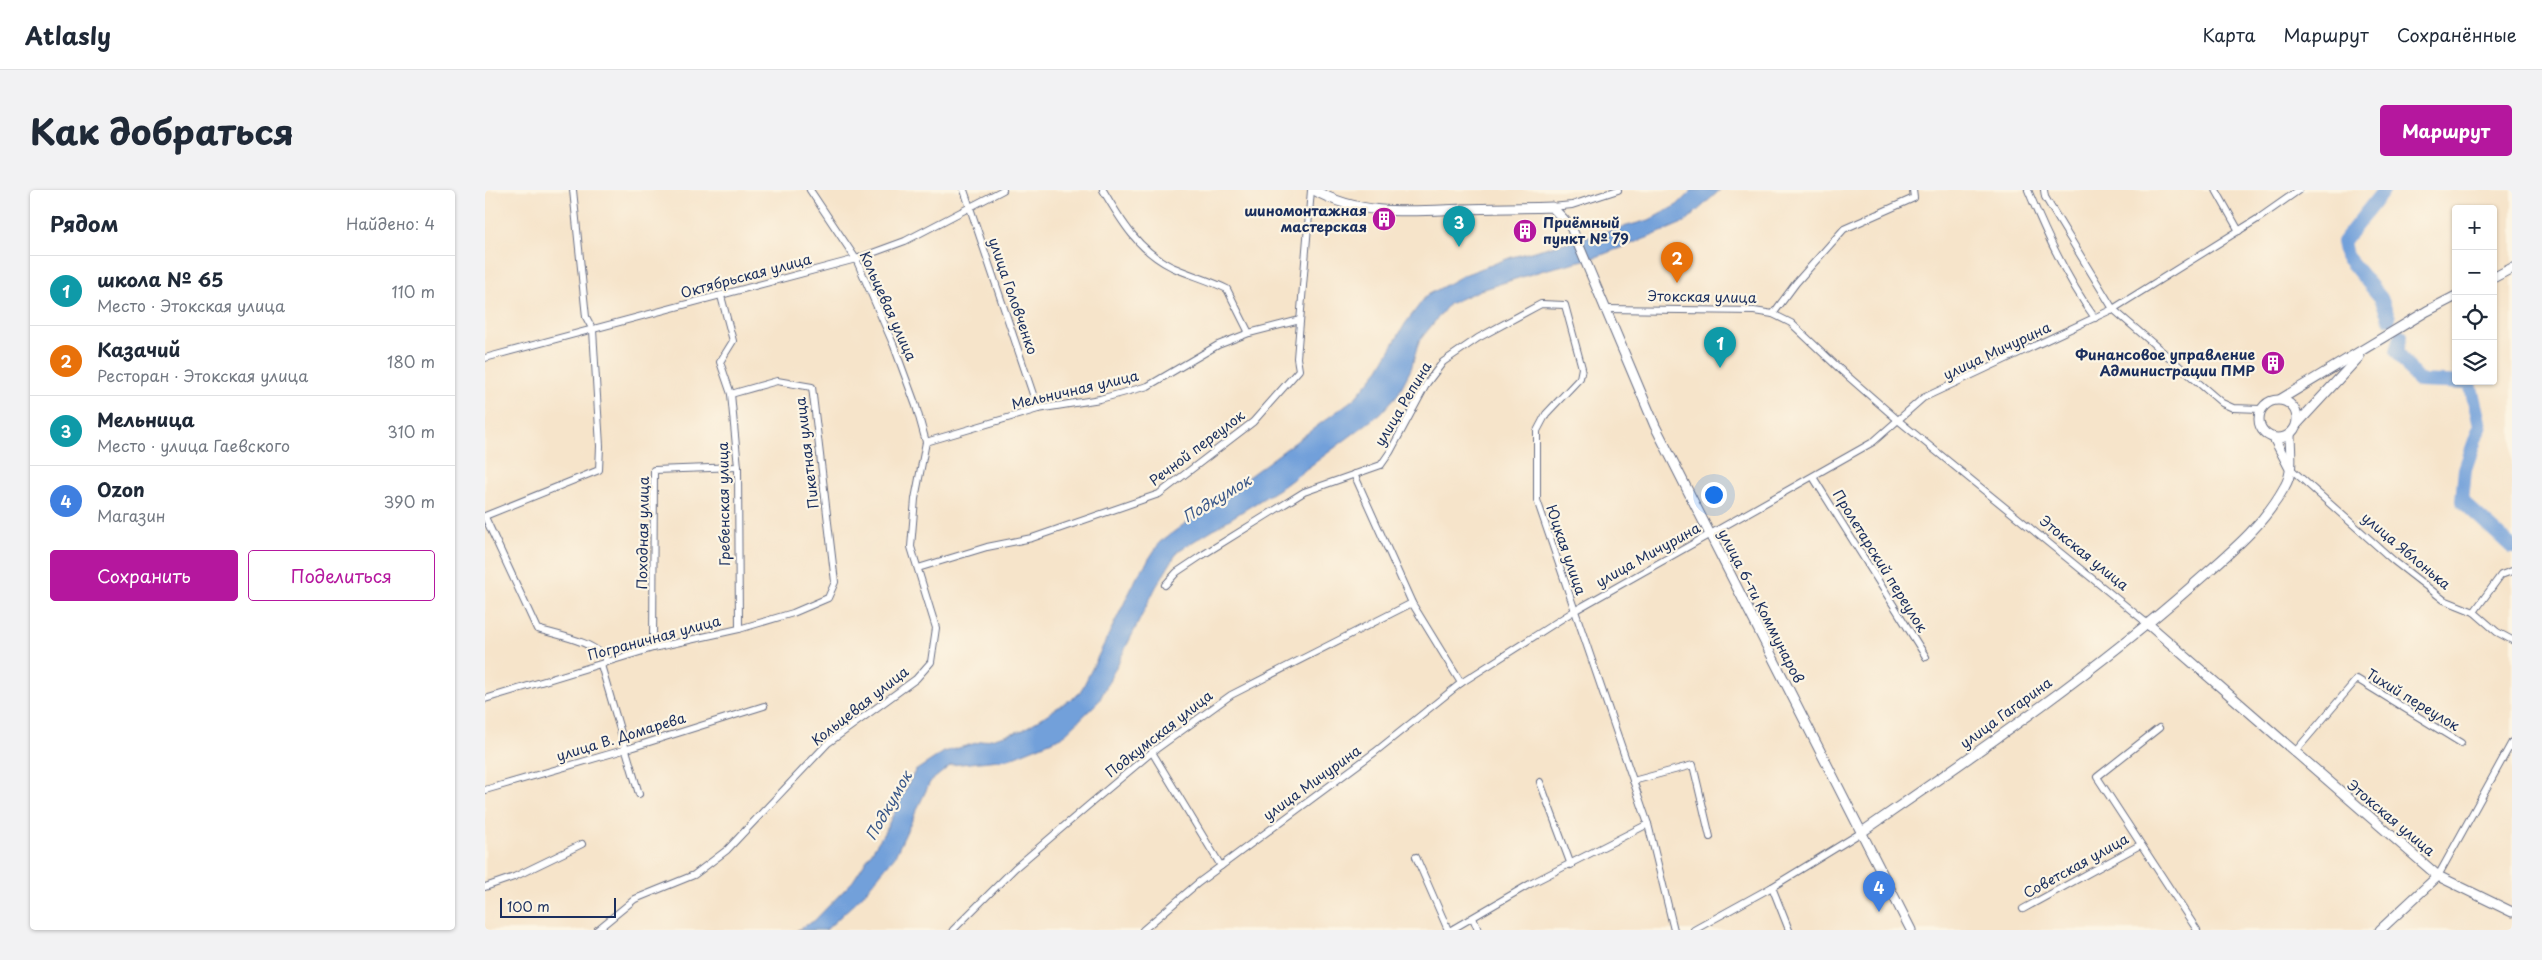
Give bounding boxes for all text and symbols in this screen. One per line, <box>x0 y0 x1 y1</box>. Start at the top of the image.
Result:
text: Atlasly <box>25 17 111 53</box>
text: Карта <box>2203 21 2255 48</box>
text: Маршрут <box>2283 21 2369 48</box>
text: Сохранённые <box>2397 21 2517 48</box>
text: Как добраться <box>30 104 294 157</box>
button: Маршрут <box>2380 105 2512 156</box>
place label: шиномонтажная мастерская <box>1244 200 1367 237</box>
map controls <box>2452 205 2497 385</box>
button: + <box>2452 205 2497 250</box>
building icon: шиномонтажная мастерская <box>1371 206 1397 232</box>
pin: 3 <box>1443 206 1475 247</box>
text: Рядом <box>50 207 118 239</box>
text: Найдено: 4 <box>346 211 435 235</box>
place label: Приёмный пункт № 79 <box>1543 212 1629 249</box>
building icon: Приёмный пункт № 79 <box>1512 218 1538 244</box>
street label: улица Головченко <box>984 234 1043 357</box>
pin: 2 <box>1661 242 1693 283</box>
street label: Кольцевая улица <box>855 247 922 364</box>
street label: Октябрьская улица <box>678 248 814 303</box>
button: − <box>2452 250 2497 295</box>
text: школа № 65 <box>97 265 223 293</box>
text: 1 <box>62 279 70 303</box>
text: 110 m <box>392 279 435 303</box>
street label: Этокская улица <box>1647 285 1757 308</box>
text: Место · Этокская улица <box>97 293 285 317</box>
button: locate <box>2452 295 2497 340</box>
street label: улица Мичурина <box>1939 316 2054 385</box>
pin: 1 <box>1704 327 1736 368</box>
text: Казачий <box>97 335 180 363</box>
button: layers <box>2452 340 2497 385</box>
place label: Финансовое управление Администрации ПМР <box>2075 344 2256 381</box>
text: 2 <box>60 349 72 373</box>
text: 180 m <box>387 349 435 373</box>
building icon: Финансовое управление Администрации ПМР <box>2260 350 2286 376</box>
street label: улица Репина <box>1369 357 1436 450</box>
text: Ресторан · Этокская улица <box>97 363 308 387</box>
street label: Мельничная улица <box>1009 365 1141 414</box>
street label: Пикетная улица <box>789 396 824 510</box>
street label: Речной переулок <box>1145 404 1249 491</box>
text: Мельница <box>97 405 195 433</box>
text: 3 <box>61 419 71 443</box>
text: 310 m <box>387 419 435 443</box>
text: Место · улица Гаевского <box>97 433 290 457</box>
street label: Гребенская улица <box>712 442 735 566</box>
water label: Подкумок <box>1178 468 1256 527</box>
text: Ozon <box>97 475 145 503</box>
street label: Походная улица <box>631 476 654 590</box>
your location <box>1701 482 1727 508</box>
street label: Пролетарский переулок <box>1828 485 1933 637</box>
text: 4 <box>61 489 71 513</box>
text: 390 m <box>384 489 435 513</box>
street label: Юцкая улица <box>1541 502 1592 598</box>
text: Магазин <box>97 503 166 527</box>
street label: улица Яблонька <box>2357 507 2456 594</box>
street label: Этокская улица <box>2035 510 2133 595</box>
street label: улица Мичурина <box>1592 517 1704 592</box>
street label: улица 6-ти Коммунаров <box>1713 525 1809 686</box>
button: Сохранить <box>50 550 238 601</box>
button: Поделиться <box>248 550 435 601</box>
street label: Пограничная улица <box>585 610 723 665</box>
street label: Кольцевая улица <box>807 661 913 750</box>
street label: Тихий переулок <box>2363 663 2465 736</box>
street label: улица Гагарина <box>1955 672 2056 753</box>
street label: Подкумская улица <box>1101 685 1217 782</box>
street label: улица В. Домарева <box>554 707 688 766</box>
street label: улица Мичурина <box>1258 740 1365 825</box>
water label: Подкумок <box>859 765 917 844</box>
street label: Этокская улица <box>2343 775 2440 861</box>
street label: Советская улица <box>2019 828 2132 903</box>
pin: 4 <box>1863 871 1895 912</box>
scale bar <box>500 895 616 918</box>
text: 100 m <box>507 896 550 917</box>

